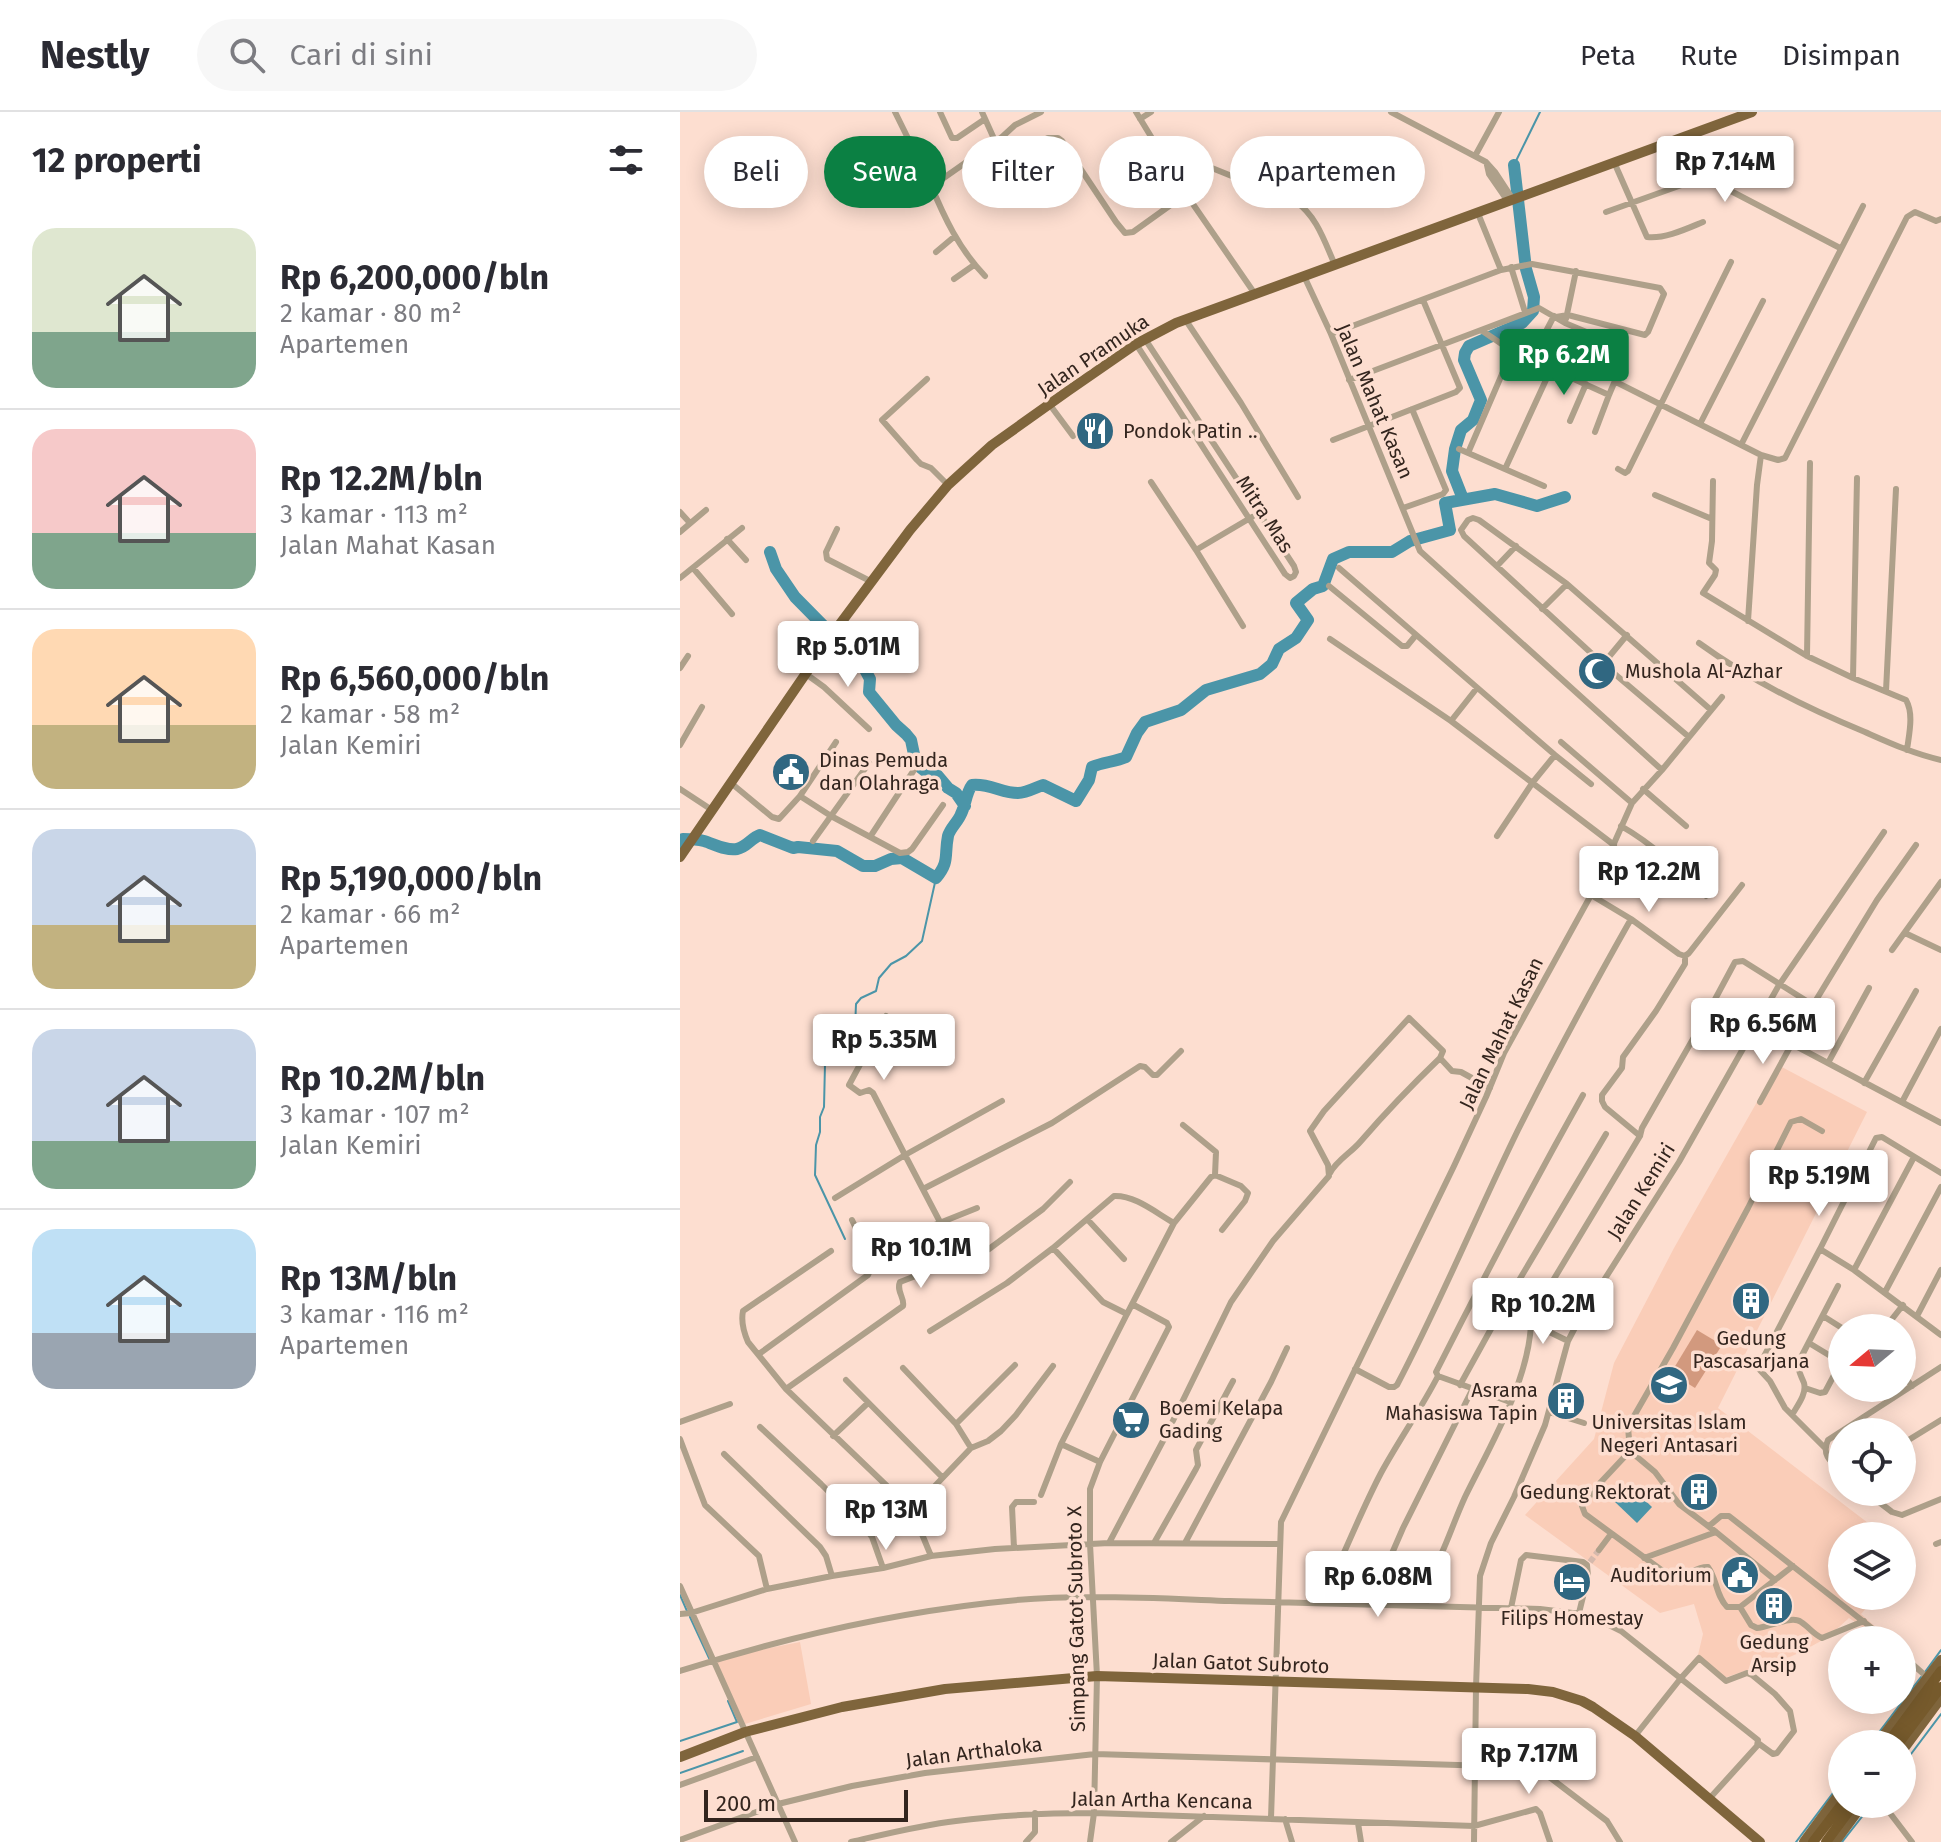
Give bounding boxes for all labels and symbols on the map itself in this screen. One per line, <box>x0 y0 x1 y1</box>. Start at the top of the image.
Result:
pin: Rp 7.14M <box>1642 136 1808 204</box>
street label: Jalan Pramuka <box>1033 309 1153 401</box>
street label: Jalan Mahat Kasan <box>1332 320 1418 482</box>
pin: Rp 6.2M <box>1490 329 1638 397</box>
restaurant icon: Pondok Patin .. <box>1074 410 1116 452</box>
place label: Pondok Patin .. <box>1123 419 1257 443</box>
street label: Mitra Mas <box>1231 471 1299 557</box>
pin: Rp 5.01M <box>765 621 931 689</box>
mosque icon: Mushola Al-Azhar <box>1576 650 1618 692</box>
place label: Mushola Al-Azhar <box>1625 659 1783 683</box>
place label: Dinas Pemuda dan Olahraga <box>819 748 948 795</box>
public building icon: Dinas Pemuda dan Olahraga <box>770 751 812 793</box>
pin: Rp 12.2M <box>1566 846 1732 914</box>
street label: Jalan Mahat Kasan <box>1454 953 1548 1113</box>
pin: Rp 6.56M <box>1680 998 1846 1066</box>
pin: Rp 5.35M <box>801 1014 967 1082</box>
street label: Jalan Kemiri <box>1602 1138 1680 1244</box>
pin: Rp 5.19M <box>1736 1150 1902 1218</box>
pin: Rp 10.1M <box>838 1222 1004 1290</box>
pin: Rp 10.2M <box>1460 1278 1626 1346</box>
building icon: Gedung Pascasarjana <box>1730 1280 1772 1322</box>
north arrow <box>1828 1314 1916 1402</box>
place label: Gedung Pascasarjana <box>1692 1326 1810 1373</box>
school or university icon: Universitas Islam Negeri Antasari <box>1648 1364 1690 1406</box>
place label: Asrama Mahasiswa Tapin <box>1385 1378 1538 1425</box>
building icon: Asrama Mahasiswa Tapin <box>1545 1380 1587 1422</box>
place label: Boemi Kelapa Gading <box>1159 1396 1283 1443</box>
supermarket icon: Boemi Kelapa Gading <box>1110 1399 1152 1441</box>
place label: Universitas Islam Negeri Antasari <box>1591 1410 1747 1457</box>
building icon: Gedung Rektorat <box>1678 1471 1720 1513</box>
place label: Gedung Rektorat <box>1520 1480 1672 1504</box>
pin: Rp 13M <box>821 1484 951 1552</box>
street label: Simpang Gatot Subroto X <box>1062 1506 1090 1732</box>
pin: Rp 6.08M <box>1295 1551 1461 1619</box>
public building icon: Auditorium <box>1719 1554 1761 1596</box>
hotel icon: Filips Homestay <box>1551 1561 1593 1603</box>
place label: Auditorium <box>1611 1563 1712 1587</box>
building icon: Gedung Arsip <box>1753 1585 1795 1627</box>
place label: Filips Homestay <box>1501 1606 1644 1630</box>
place label: Gedung Arsip <box>1739 1630 1809 1677</box>
street label: Jalan Gatot Subroto <box>1152 1648 1330 1678</box>
pin: Rp 7.17M <box>1446 1728 1612 1796</box>
street label: Jalan Arthaloka <box>904 1732 1044 1772</box>
scale bar <box>704 1786 908 1822</box>
street label: Jalan Artha Kencana <box>1071 1786 1253 1814</box>

